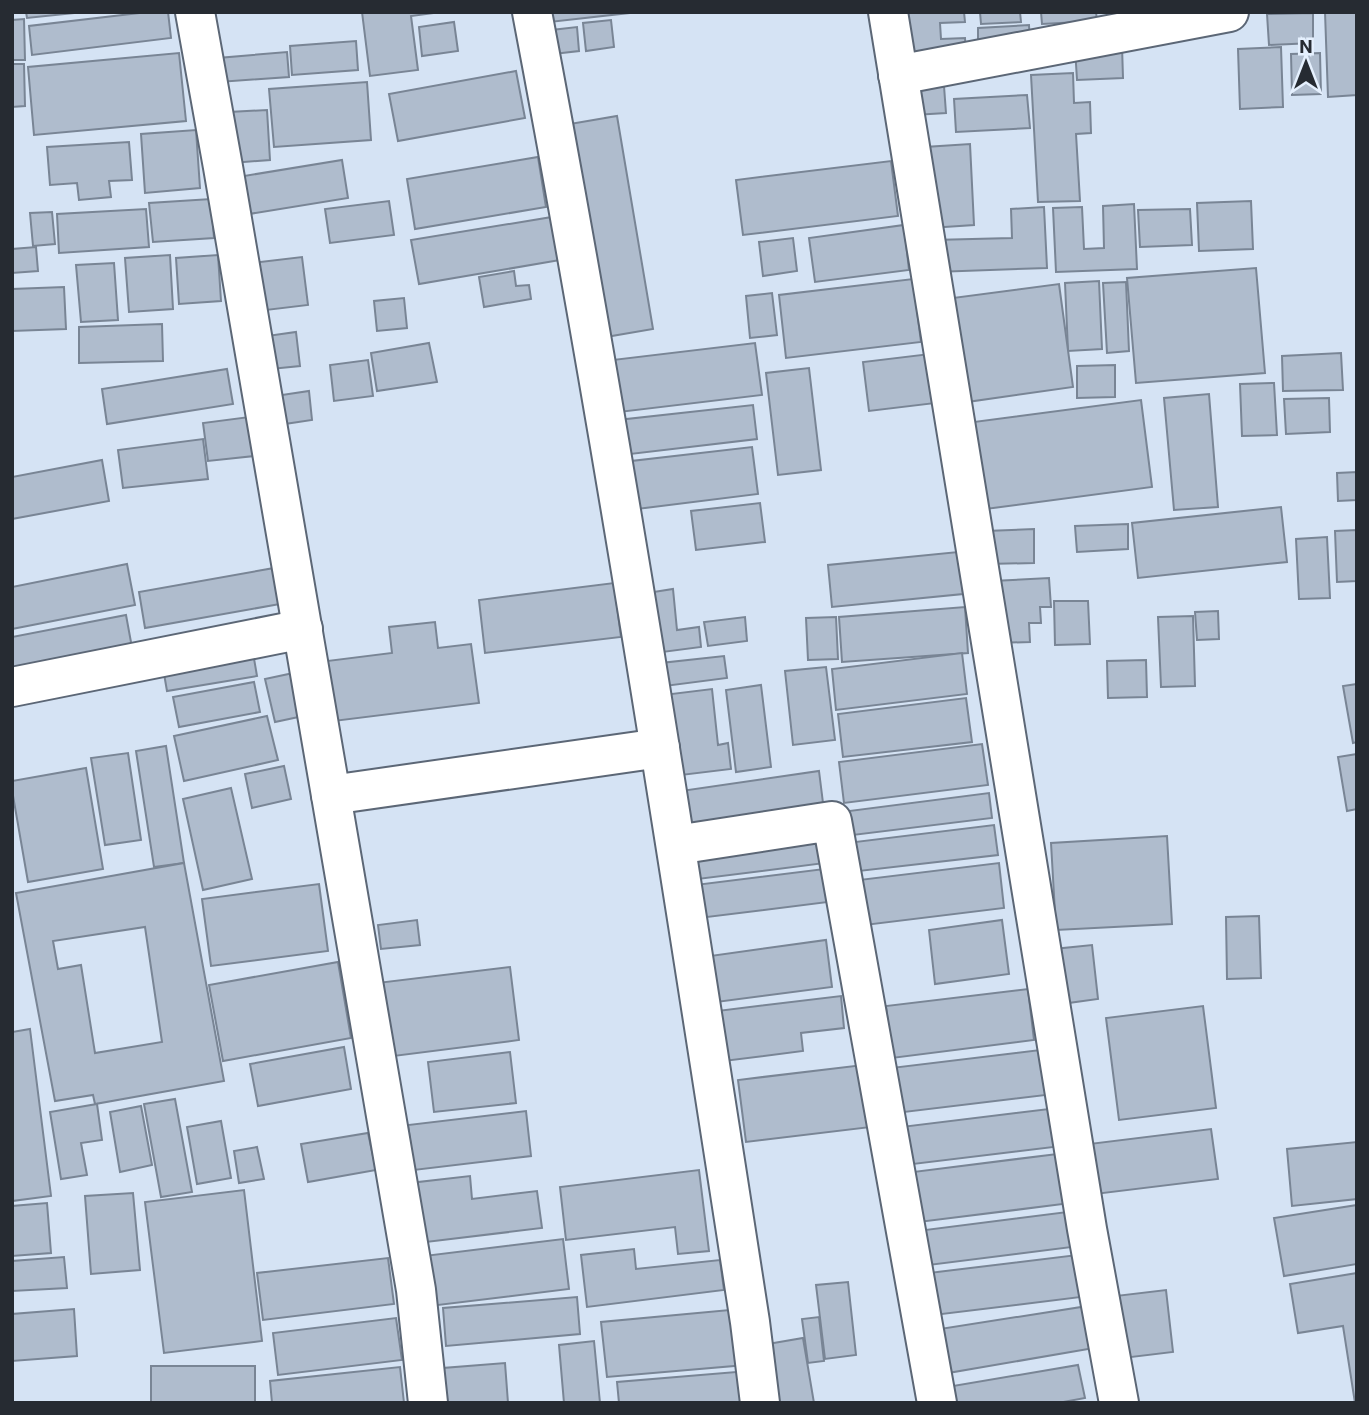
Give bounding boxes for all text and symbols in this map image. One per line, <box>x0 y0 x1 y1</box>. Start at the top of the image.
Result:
north arrow <box>1271 28 1341 98</box>
text: N <box>1299 35 1313 58</box>

